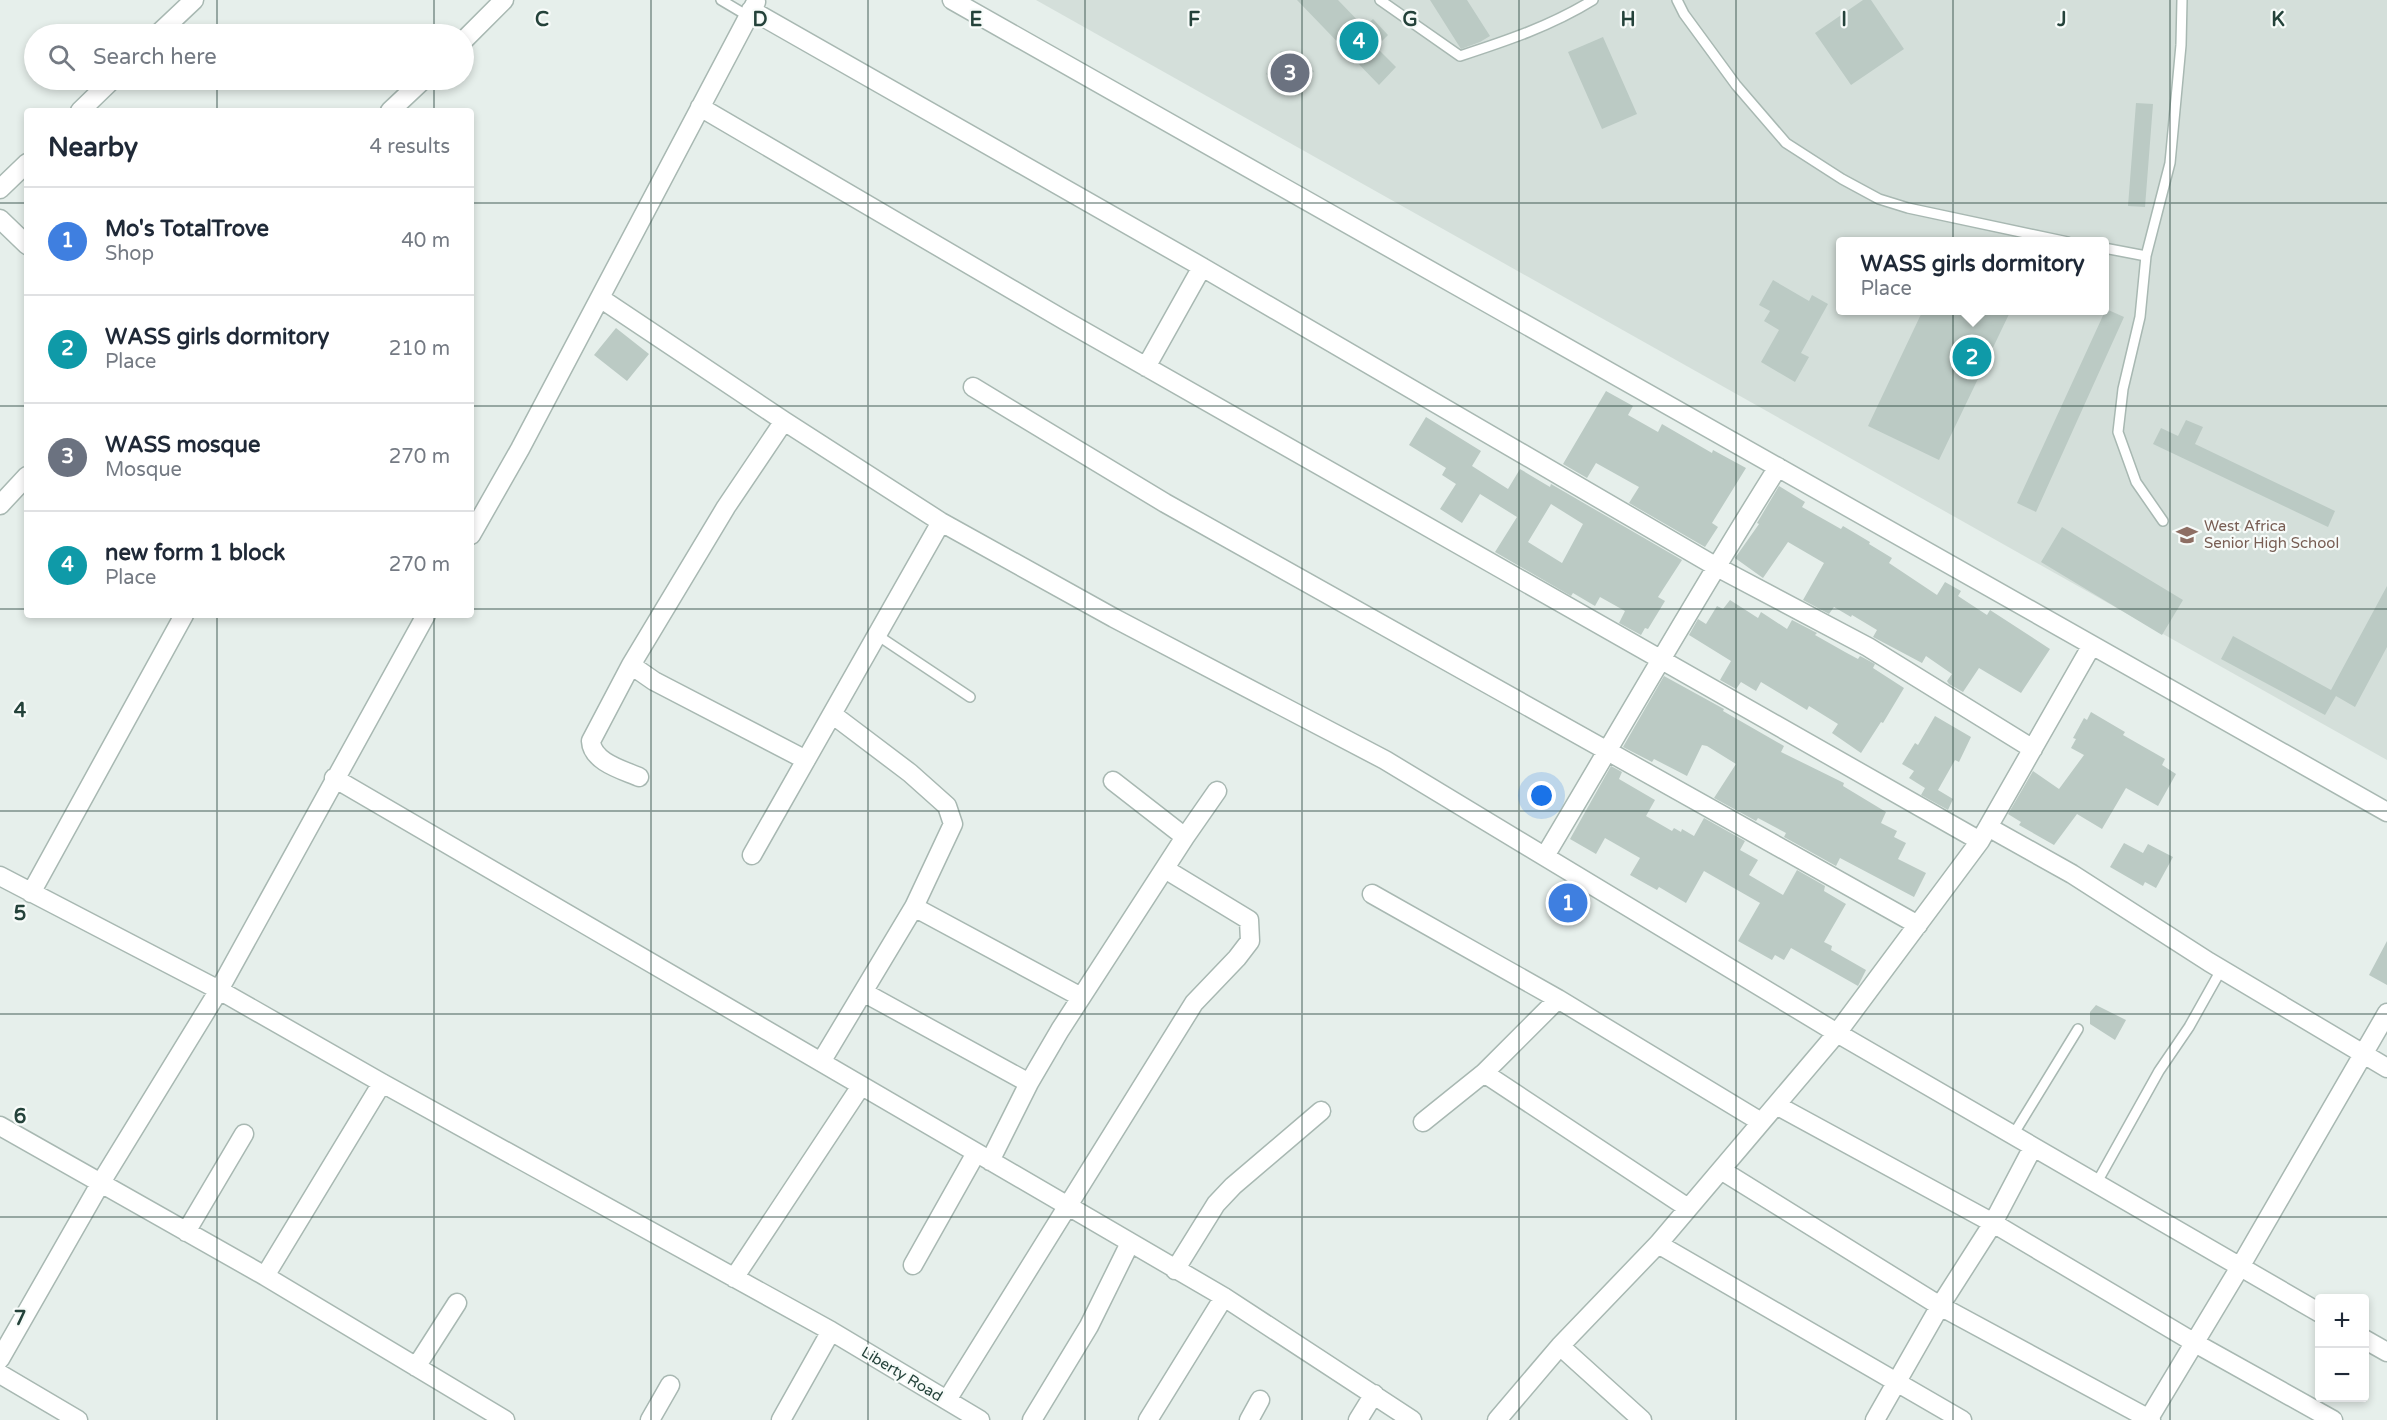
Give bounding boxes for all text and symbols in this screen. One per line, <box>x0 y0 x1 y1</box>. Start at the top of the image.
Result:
text: C <box>535 8 549 32</box>
text: D <box>752 8 768 32</box>
text: E <box>970 8 983 32</box>
text: F <box>1188 8 1200 32</box>
text: G <box>1402 8 1418 32</box>
text: H <box>1620 8 1636 32</box>
text: I <box>1841 8 1847 32</box>
text: J <box>2056 8 2067 32</box>
text: K <box>2271 8 2285 32</box>
pin: 4 <box>1340 18 1378 63</box>
search box <box>24 24 474 90</box>
icon: search <box>45 41 78 74</box>
text: Search here <box>93 44 217 70</box>
pin: 3 <box>1270 50 1310 96</box>
text: Nearby <box>48 132 138 163</box>
text: 4 results <box>370 135 450 159</box>
text: Mo's TotalTrove <box>105 216 269 242</box>
text: 1 <box>61 229 74 253</box>
text: 40 m <box>401 229 450 253</box>
popup <box>1836 237 2109 315</box>
text: Shop <box>105 242 154 266</box>
text: WASS girls dormitory <box>1860 251 2085 277</box>
text: Place <box>1860 277 1912 301</box>
text: WASS girls dormitory <box>105 324 329 350</box>
pin: 2 <box>1952 334 1992 380</box>
text: 2 <box>61 337 74 361</box>
text: 210 m <box>389 337 450 361</box>
text: Place <box>105 350 156 374</box>
text: WASS mosque <box>105 432 260 458</box>
text: 3 <box>61 445 74 469</box>
text: 270 m <box>389 445 450 469</box>
text: Mosque <box>105 458 182 482</box>
place label: West Africa Senior High School <box>2204 517 2339 552</box>
school or university icon: West Africa Senior High School <box>2175 523 2199 547</box>
text: new form 1 block <box>105 540 285 566</box>
text: 4 <box>61 553 74 577</box>
text: 270 m <box>389 553 450 577</box>
text: Place <box>105 566 156 590</box>
text: 4 <box>14 699 27 723</box>
your location <box>1527 781 1556 810</box>
pin: 1 <box>1548 880 1588 926</box>
text: 5 <box>14 902 26 926</box>
text: 6 <box>14 1105 26 1129</box>
map controls <box>2315 1294 2369 1402</box>
button: + <box>2315 1294 2369 1348</box>
text: 7 <box>14 1307 26 1331</box>
street label: Liberty Road <box>858 1343 946 1405</box>
button: − <box>2315 1348 2369 1402</box>

